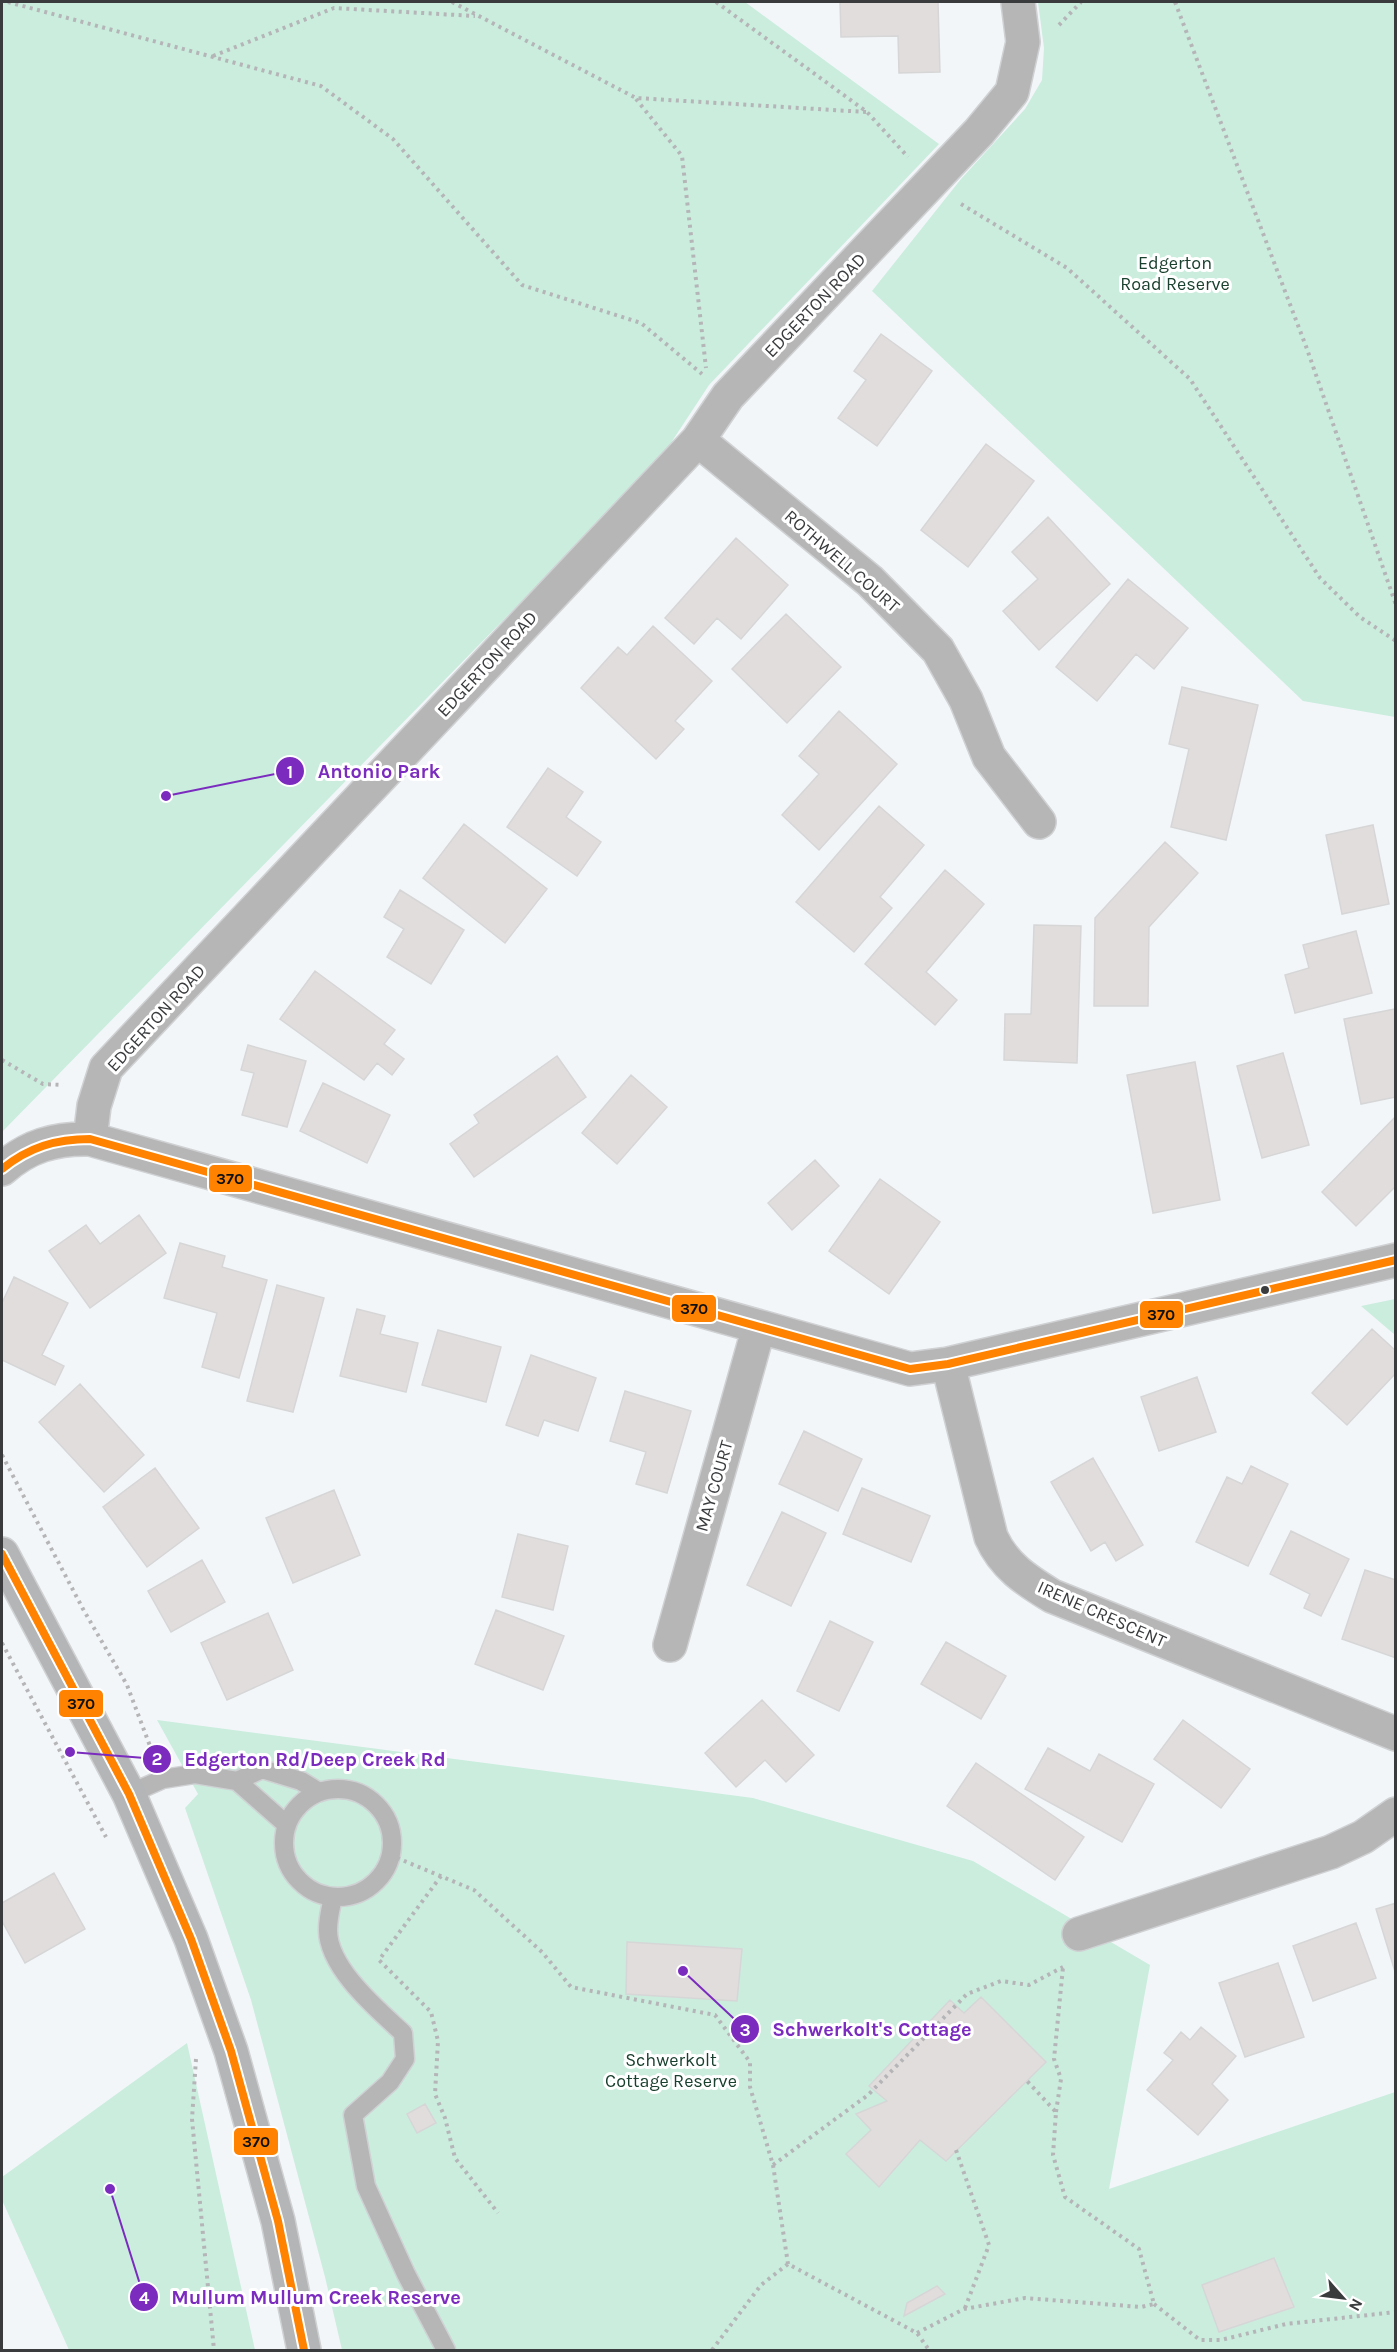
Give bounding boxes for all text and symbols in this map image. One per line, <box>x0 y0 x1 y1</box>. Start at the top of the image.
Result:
street label: EDGERTON ROAD <box>760 248 870 362</box>
park label: Edgerton Road Reserve <box>1120 252 1230 295</box>
street label: ROTHWELL COURT <box>780 505 904 617</box>
street label: EDGERTON ROAD <box>432 606 542 722</box>
callout: Antonio Park <box>275 752 452 790</box>
text: Antonio Park <box>318 760 440 783</box>
text: 1 <box>287 761 293 783</box>
street label: EDGERTON ROAD <box>102 960 210 1076</box>
line badge: 370 <box>208 1164 253 1193</box>
text: 370 <box>216 1169 244 1188</box>
unlabelled marker <box>1259 1284 1271 1296</box>
line badge: 370 <box>671 1294 717 1323</box>
text: 370 <box>680 1299 708 1318</box>
line badge: 370 <box>1139 1300 1184 1329</box>
text: 370 <box>1147 1305 1175 1324</box>
street label: MAY COURT <box>691 1438 737 1534</box>
street label: IRENE CRESCENT <box>1034 1576 1170 1652</box>
line badge: 370 <box>58 1689 104 1718</box>
text: 370 <box>67 1694 95 1713</box>
callout: Edgerton Rd/Deep Creek Rd <box>142 1740 457 1778</box>
text: 2 <box>152 1748 162 1770</box>
text: Edgerton Rd/Deep Creek Rd <box>184 1748 446 1771</box>
callout: Schwerkolt's Cottage <box>730 2010 984 2048</box>
text: Schwerkolt's Cottage <box>772 2018 972 2041</box>
text: 3 <box>739 2019 751 2041</box>
park label: Schwerkolt Cottage Reserve <box>605 2049 737 2092</box>
line badge: 370 <box>233 2127 279 2156</box>
text: 370 <box>242 2132 270 2151</box>
north arrow <box>1313 2268 1373 2328</box>
callout: Mullum Mullum Creek Reserve <box>129 2278 473 2316</box>
text: Mullum Mullum Creek Reserve <box>171 2286 461 2309</box>
text: 4 <box>139 2287 150 2309</box>
text: N <box>1345 2295 1367 2314</box>

